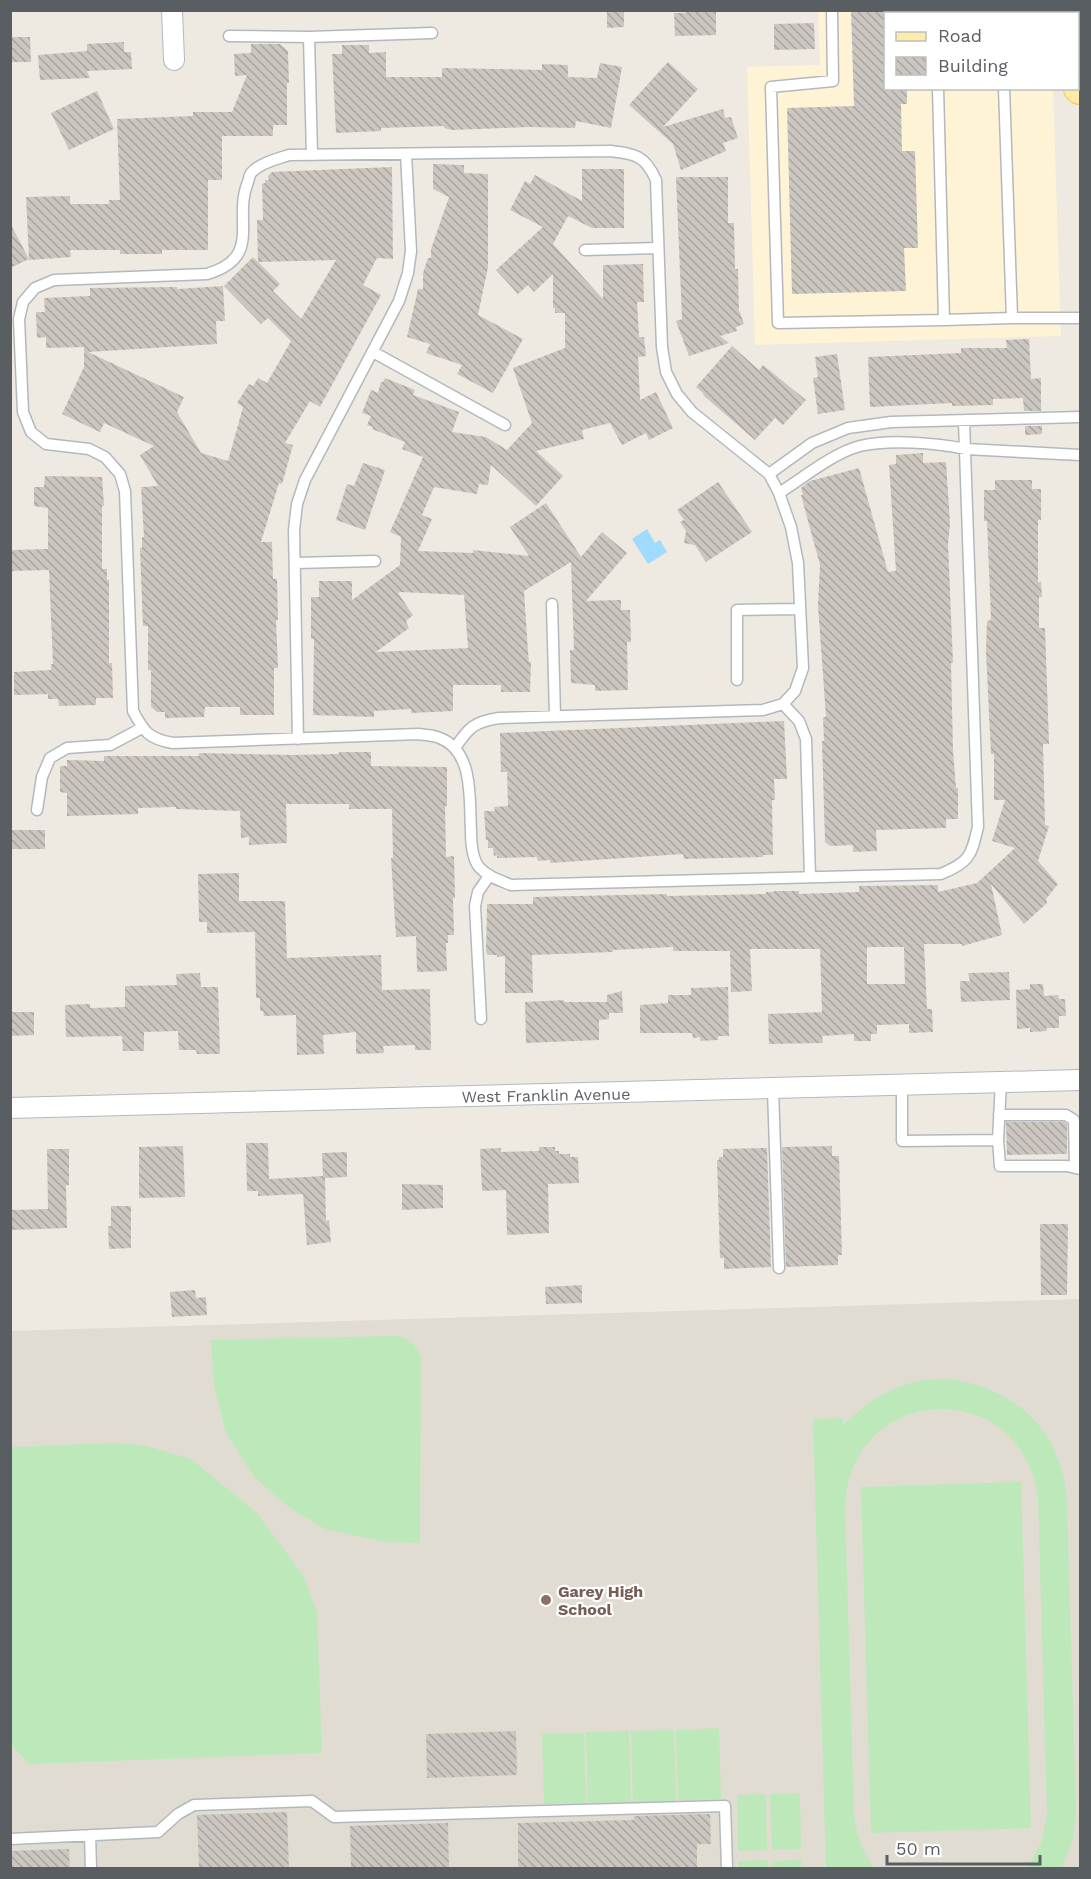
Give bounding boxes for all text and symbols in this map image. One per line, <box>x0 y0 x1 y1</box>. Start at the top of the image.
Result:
legend <box>884 12 1079 90</box>
text: Road <box>938 25 982 46</box>
text: Building <box>938 55 1008 76</box>
street label: West Franklin Avenue <box>462 1085 630 1106</box>
place label: Garey High School <box>558 1582 643 1619</box>
marker: Garey High School <box>539 1593 553 1607</box>
scale bar <box>887 1828 1040 1866</box>
text: 50 m <box>896 1838 941 1859</box>

